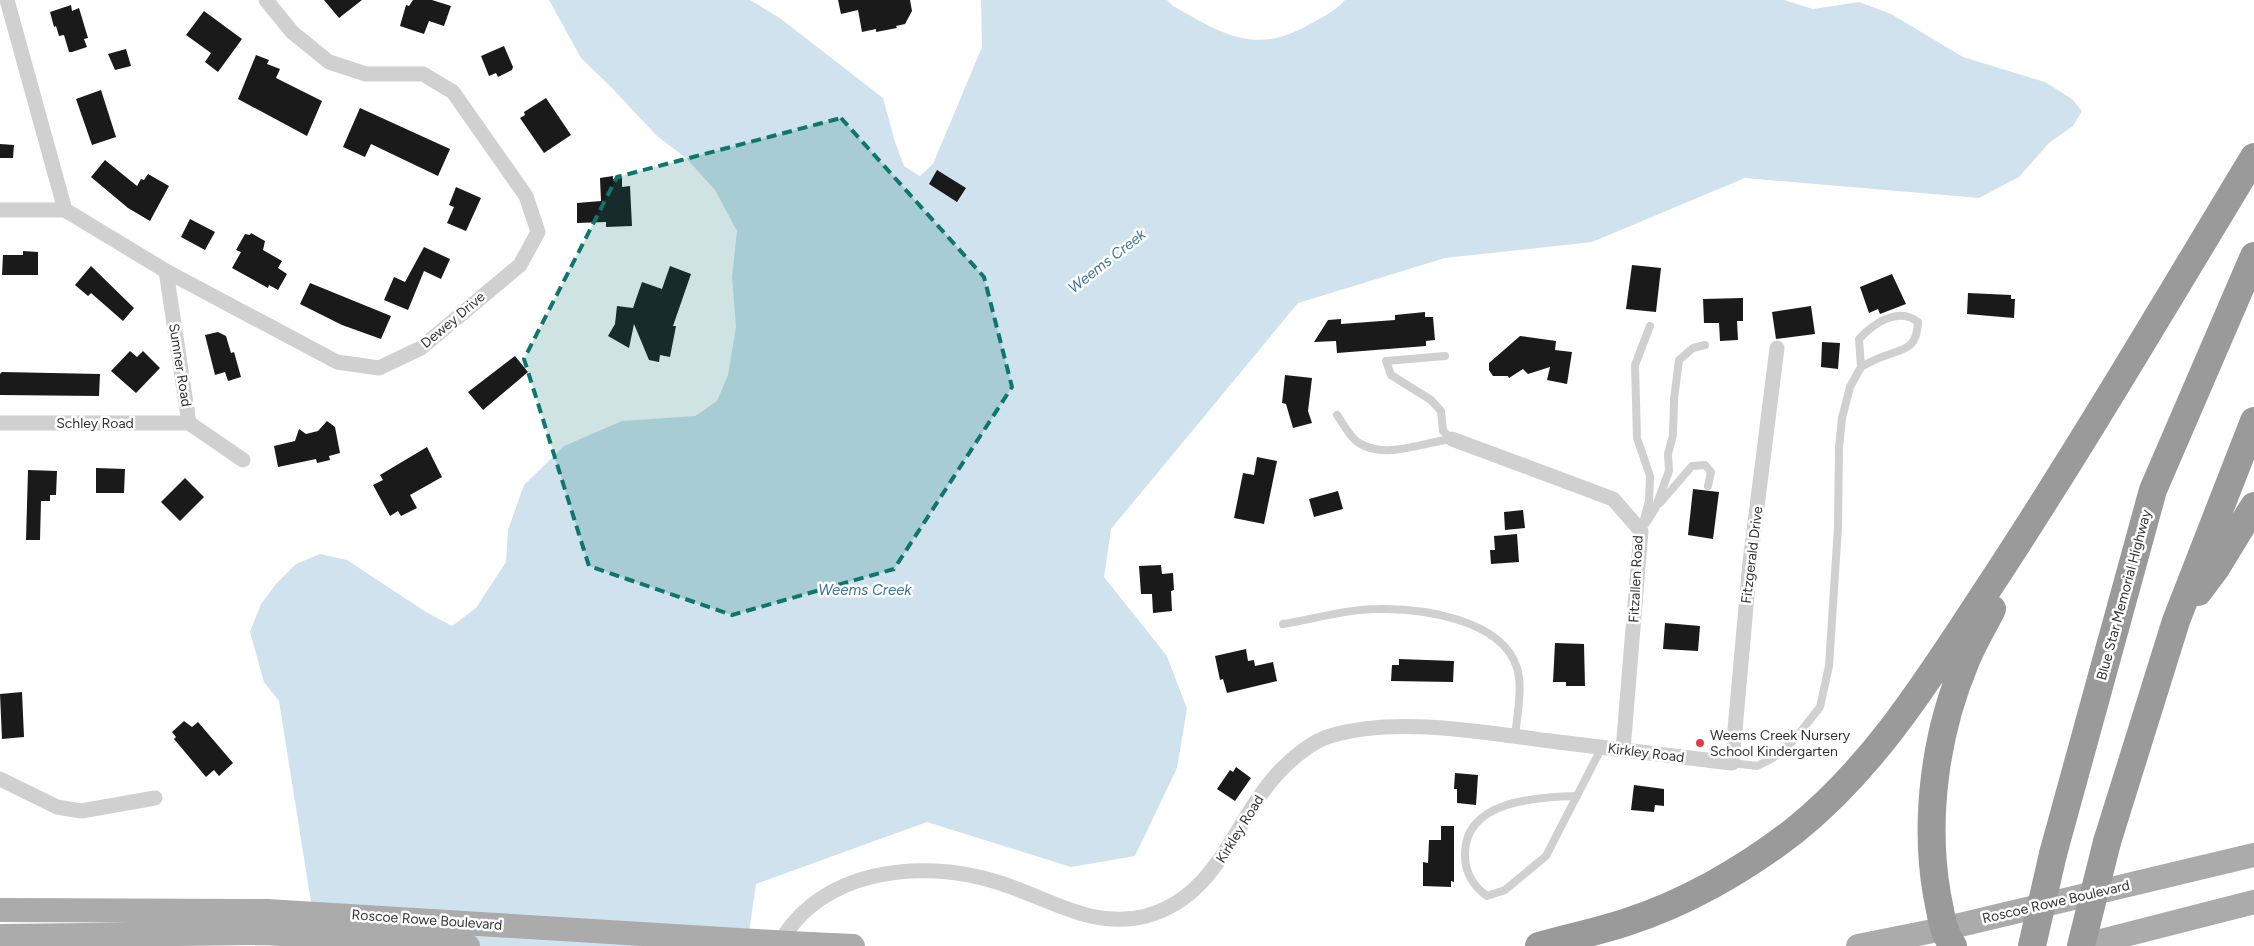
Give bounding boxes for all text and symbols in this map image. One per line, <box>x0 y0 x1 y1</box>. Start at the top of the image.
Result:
water label: Weems Creek <box>1065 225 1150 297</box>
street label: Dewey Drive <box>417 288 489 352</box>
street label: Sumner Road <box>165 322 195 408</box>
street label: Schley Road <box>56 415 134 432</box>
street label: Fitzgerald Drive <box>1738 505 1766 605</box>
street label: Blue Star Memorial Highway <box>2093 507 2155 682</box>
street label: Fitzallen Road <box>1625 535 1647 623</box>
water label: Weems Creek <box>818 581 912 599</box>
place label: Weems Creek Nursery School Kindergarten <box>1710 727 1851 760</box>
marker: Weems Creek Nursery School Kindergarten <box>1694 737 1706 749</box>
street label: Kirkley Road <box>1607 740 1685 766</box>
street label: Kirkley Road <box>1212 792 1268 866</box>
street label: Roscoe Rowe Boulevard <box>1981 877 2131 927</box>
street label: Roscoe Rowe Boulevard <box>351 906 503 934</box>

